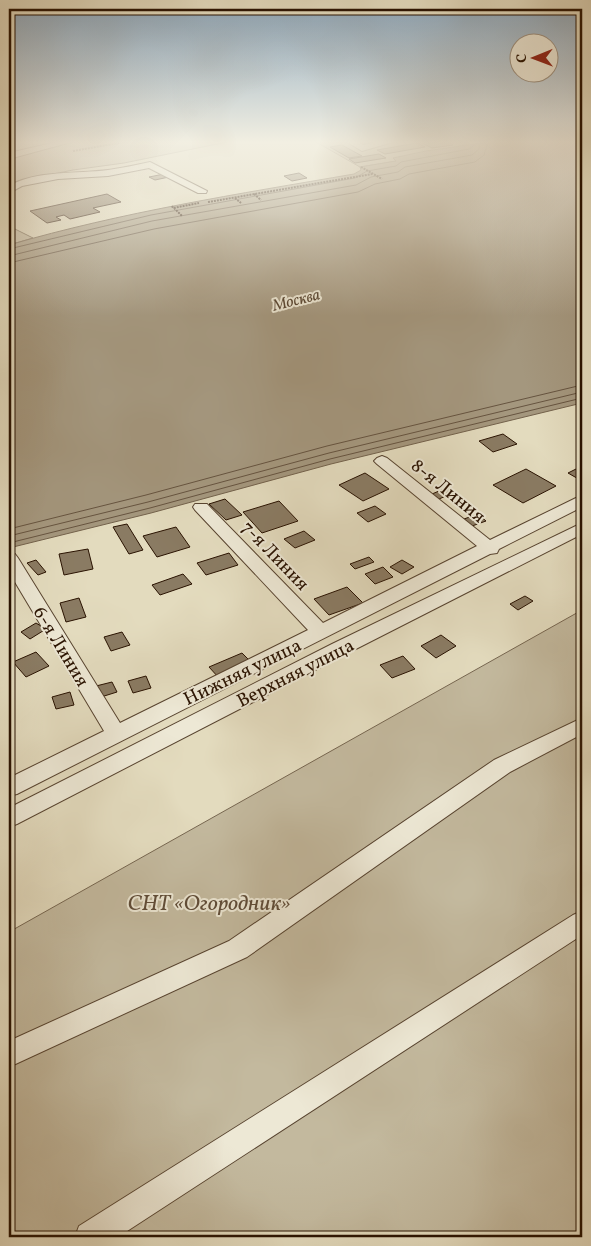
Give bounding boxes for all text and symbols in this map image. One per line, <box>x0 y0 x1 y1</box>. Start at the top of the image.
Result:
north arrow <box>508 32 558 82</box>
text: С <box>513 54 532 63</box>
water label: Москва <box>269 284 323 318</box>
street label: 8-я Линия <box>405 454 490 530</box>
street label: 7-я Линия <box>235 516 314 597</box>
street label: 6-я Линия <box>26 602 94 692</box>
street label: Нижняя улица <box>179 633 306 713</box>
street label: Верхняя улица <box>233 633 359 715</box>
park label: СНТ «Огородник» <box>127 889 291 920</box>

